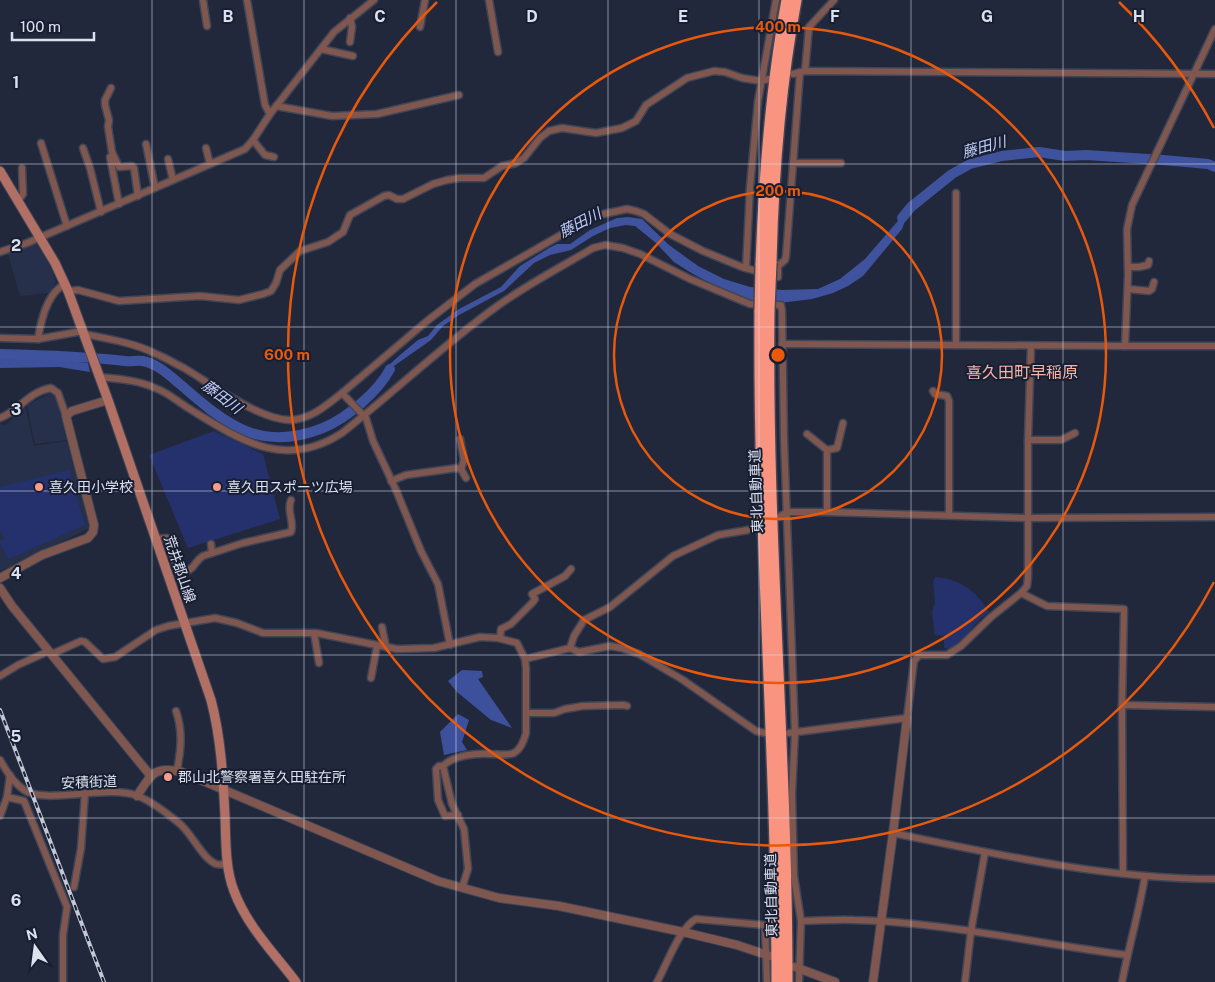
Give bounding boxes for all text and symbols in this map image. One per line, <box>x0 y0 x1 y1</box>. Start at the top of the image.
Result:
text: B <box>223 7 234 26</box>
text: C <box>374 7 386 26</box>
text: D <box>526 7 538 26</box>
text: E <box>678 7 688 26</box>
text: F <box>830 7 840 26</box>
text: G <box>981 7 993 26</box>
text: H <box>1133 7 1145 26</box>
scale bar <box>12 10 95 42</box>
text: 100 m <box>20 18 61 35</box>
text: 400 m <box>755 18 801 35</box>
text: 1 <box>13 73 19 92</box>
water label: 藤田川 <box>960 132 1010 161</box>
text: 200 m <box>755 182 801 199</box>
water label: 藤田川 <box>556 204 605 240</box>
text: 2 <box>11 236 21 255</box>
text: 600 m <box>264 346 310 363</box>
centre of rings <box>769 346 787 364</box>
district label: 喜久田町早稲原 <box>966 363 1078 382</box>
water label: 藤田川 <box>199 376 247 418</box>
text: 3 <box>11 400 21 419</box>
street label: 東北自動車道 <box>747 449 765 533</box>
place label: 喜久田小学校 <box>49 479 133 495</box>
place label: 喜久田スポーツ広場 <box>227 479 353 495</box>
marker: 喜久田小学校 <box>33 481 45 493</box>
marker: 喜久田スポーツ広場 <box>211 481 223 493</box>
street label: 荒井郡山線 <box>161 533 199 605</box>
text: 4 <box>11 564 22 583</box>
text: 5 <box>11 727 22 746</box>
place label: 郡山北警察署喜久田駐在所 <box>178 769 346 785</box>
marker: 郡山北警察署喜久田駐在所 <box>162 771 174 783</box>
street label: 安積街道 <box>61 773 117 791</box>
street label: 東北自動車道 <box>762 853 780 937</box>
text: 6 <box>11 891 21 910</box>
north arrow <box>10 922 60 972</box>
text: N <box>25 925 39 943</box>

